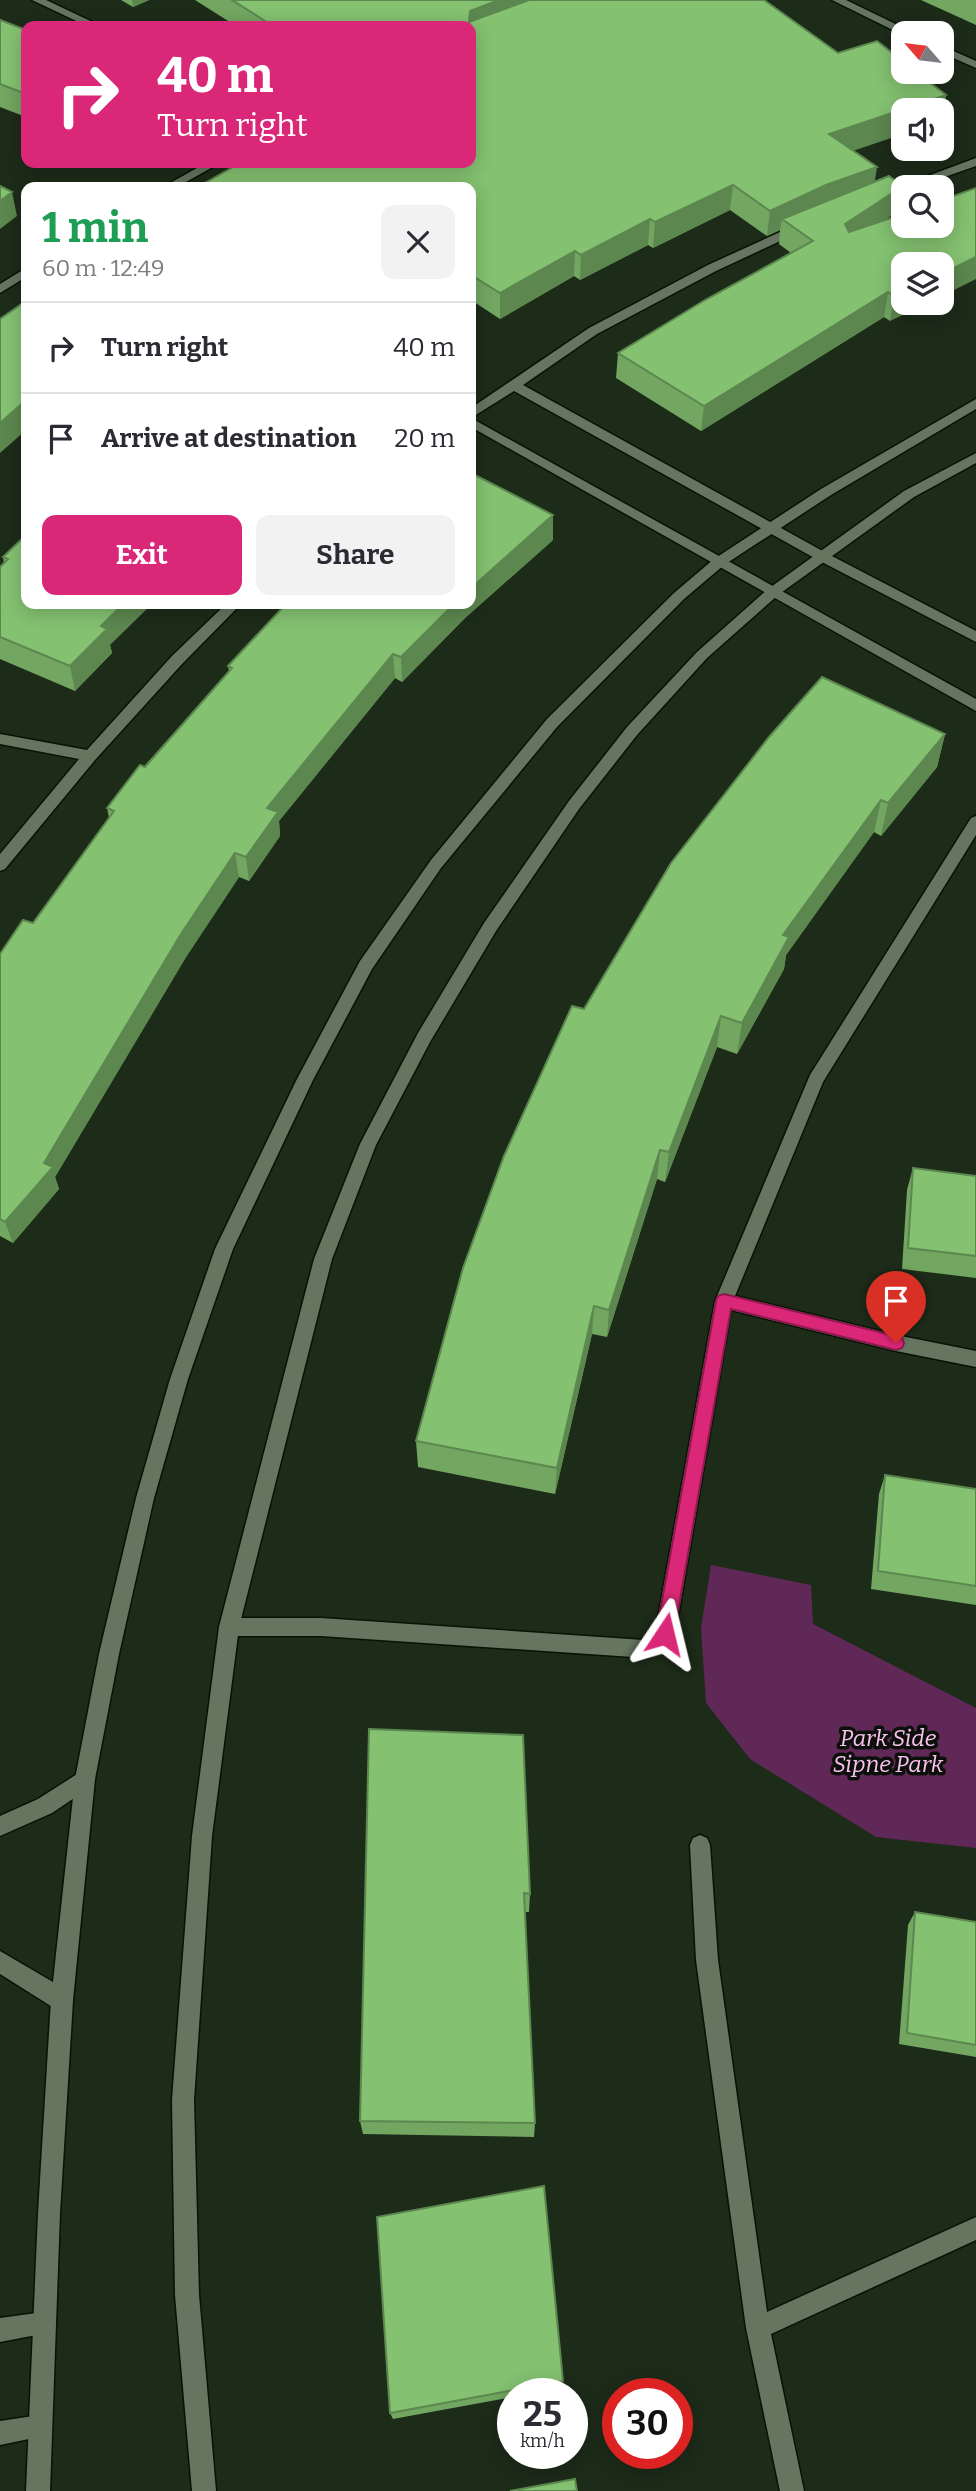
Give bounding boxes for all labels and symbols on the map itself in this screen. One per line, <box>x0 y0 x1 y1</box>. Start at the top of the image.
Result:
north arrow <box>891 21 954 84</box>
pin <box>866 1271 926 1343</box>
position arrow <box>628 1597 702 1671</box>
park label: Park Side Sipne Park <box>833 1724 944 1778</box>
speed limit sign: 30 <box>602 2378 693 2469</box>

